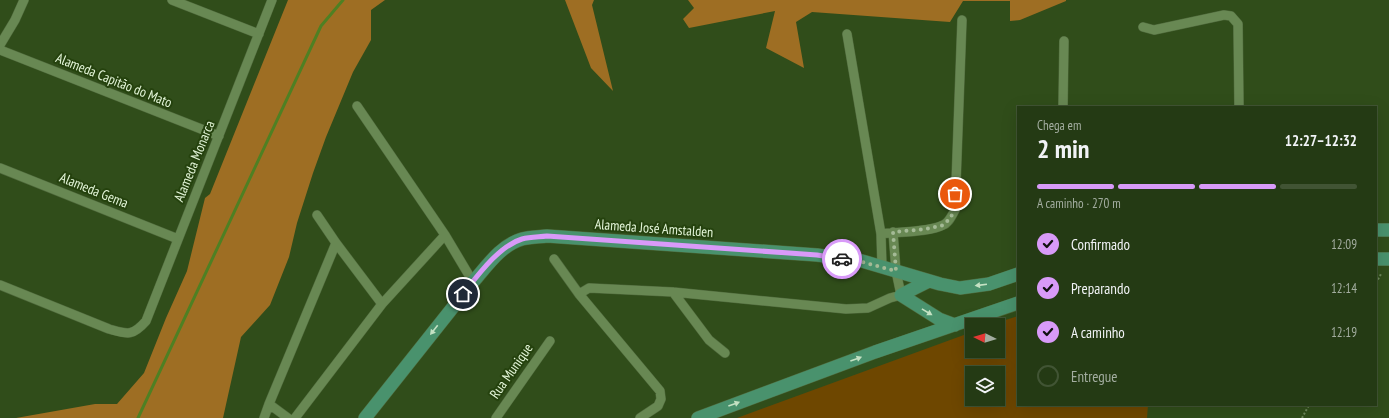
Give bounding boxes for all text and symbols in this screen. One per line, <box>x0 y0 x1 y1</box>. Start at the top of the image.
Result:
street label: Alameda Capitão do Mato <box>53 48 175 112</box>
text: Chega em <box>1037 117 1081 134</box>
street label: Alameda Monarca <box>170 118 218 204</box>
text: 12:27–12:32 <box>1285 131 1357 150</box>
text: 2 min <box>1037 132 1090 165</box>
street label: Alameda Gema <box>57 168 131 212</box>
pin <box>938 177 972 211</box>
icon: bag <box>944 183 966 205</box>
text: A caminho · 270 m <box>1037 195 1121 212</box>
street label: Alameda José Amstalden <box>594 215 714 241</box>
icon: check <box>1037 233 1059 255</box>
text: Confirmado <box>1071 235 1130 254</box>
text: 12:09 <box>1331 236 1357 253</box>
courier <box>822 239 862 279</box>
icon: car <box>831 248 853 270</box>
pin <box>446 277 480 311</box>
icon: check <box>1037 277 1059 299</box>
text: Preparando <box>1071 279 1130 298</box>
text: 12:14 <box>1331 280 1357 297</box>
one-way arrow <box>975 282 987 288</box>
icon: home <box>452 283 474 305</box>
one-way arrow <box>921 308 933 315</box>
north arrow <box>965 318 1005 358</box>
map controls <box>965 318 1005 406</box>
icon: check <box>1037 321 1059 343</box>
text: A caminho <box>1071 323 1125 342</box>
text: 12:19 <box>1331 324 1357 341</box>
one-way arrow <box>430 325 439 336</box>
street label: Rua Munique <box>485 340 537 402</box>
one-way arrow <box>851 356 863 362</box>
button: layers <box>965 366 1005 406</box>
text: Entregue <box>1071 367 1118 386</box>
one-way arrow <box>729 401 741 407</box>

